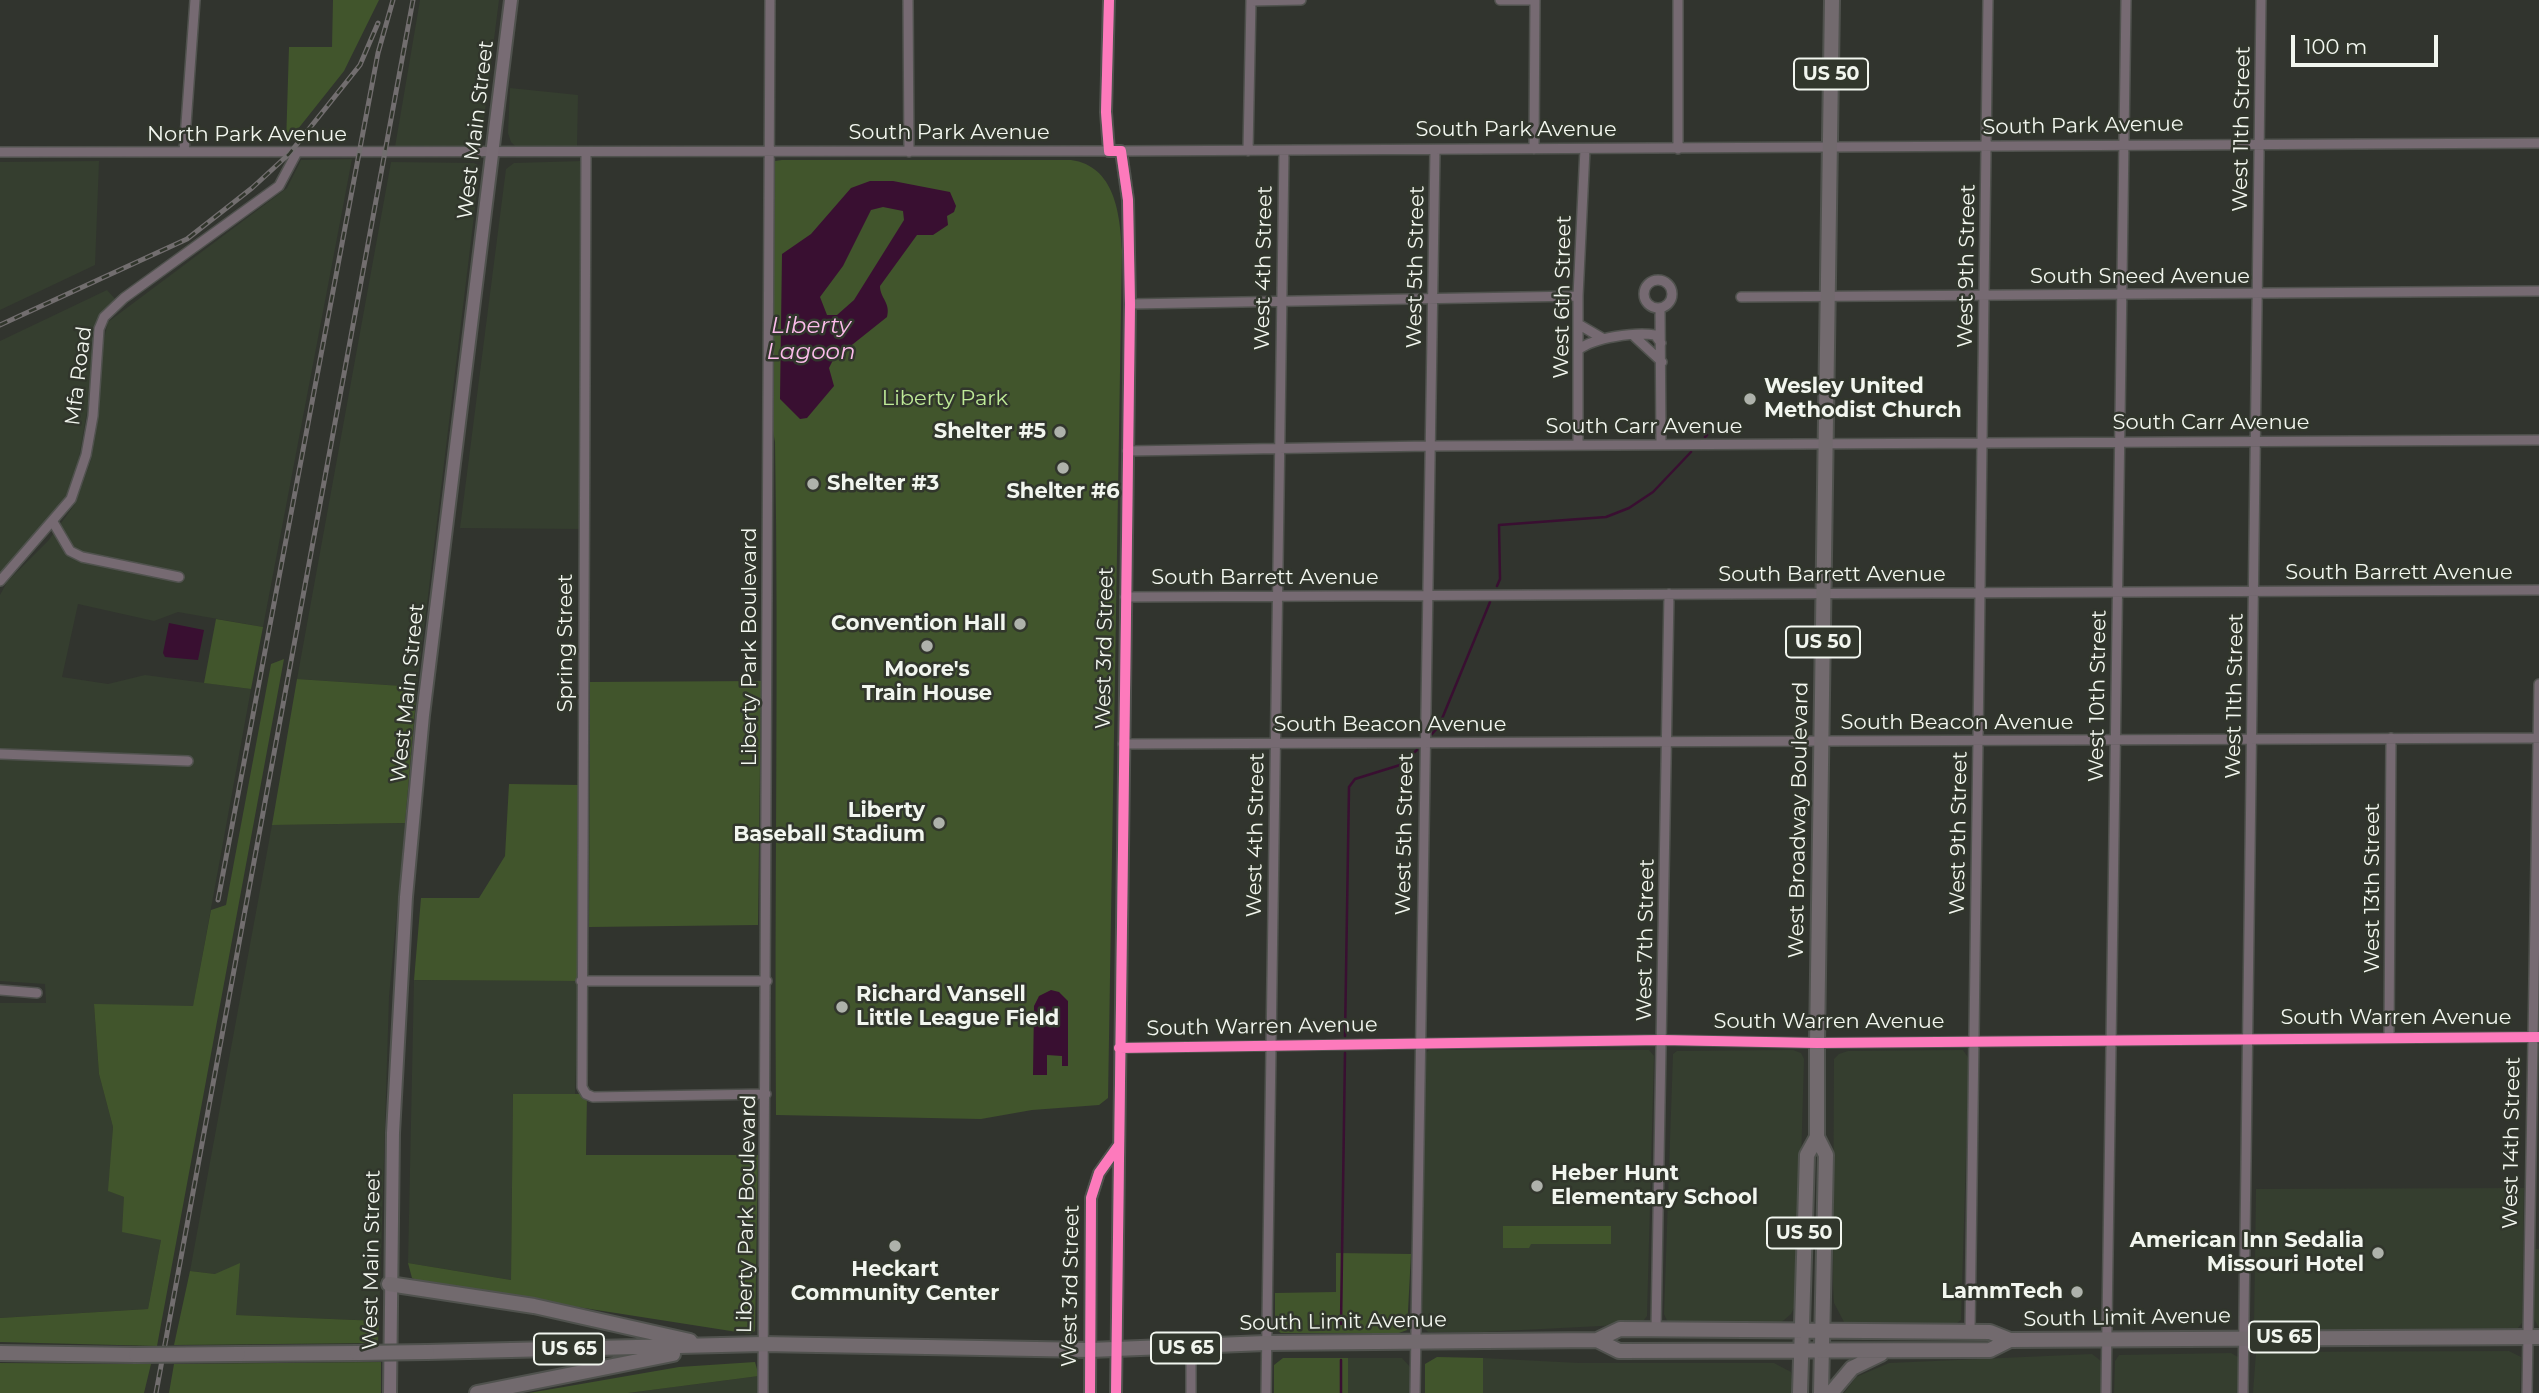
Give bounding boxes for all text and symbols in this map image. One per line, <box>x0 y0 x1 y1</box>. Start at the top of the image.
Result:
scale bar <box>2294 21 2441 65</box>
text: 100 m <box>2304 34 2367 59</box>
street label: West Main Street <box>453 39 499 221</box>
street label: West 11th Street <box>2228 46 2256 212</box>
road number: US 50 <box>1794 58 1868 90</box>
street label: South Park Avenue <box>1982 112 2184 140</box>
street label: South Park Avenue <box>1415 117 1617 143</box>
street label: South Park Avenue <box>848 120 1050 146</box>
street label: North Park Avenue <box>147 122 347 148</box>
street label: West 9th Street <box>1953 184 1981 348</box>
street label: West 4th Street <box>1250 185 1278 351</box>
street label: West 5th Street <box>1402 185 1430 349</box>
street label: West 6th Street <box>1549 215 1577 379</box>
street label: South Sneed Avenue <box>2030 264 2250 290</box>
water label: Liberty Lagoon <box>766 312 856 366</box>
street label: Mfa Road <box>60 325 98 427</box>
place label: Wesley United Methodist Church <box>1764 374 1962 424</box>
park label: Liberty Park <box>882 386 1008 412</box>
marker: Wesley United Methodist Church <box>1742 391 1758 407</box>
street label: South Carr Avenue <box>2113 410 2309 436</box>
street label: South Carr Avenue <box>1546 414 1742 440</box>
place label: Shelter #5 <box>934 419 1046 445</box>
marker: Shelter #5 <box>1052 424 1068 440</box>
marker: Shelter #6 <box>1055 460 1071 476</box>
place label: Shelter #3 <box>827 471 939 497</box>
marker: Shelter #3 <box>805 476 821 492</box>
place label: Shelter #6 <box>1006 479 1120 505</box>
street label: Liberty Park Boulevard <box>737 528 763 766</box>
street label: South Barrett Avenue <box>2285 560 2513 586</box>
street label: South Barrett Avenue <box>1718 562 1946 588</box>
street label: South Barrett Avenue <box>1151 565 1379 591</box>
street label: West 3rd Street <box>1091 567 1119 729</box>
street label: Spring Street <box>553 574 579 712</box>
street label: West Main Street <box>386 602 430 784</box>
street label: West 10th Street <box>2084 610 2112 782</box>
place label: Convention Hall <box>831 611 1006 637</box>
street label: West 11th Street <box>2221 613 2249 779</box>
marker: Convention Hall <box>1012 616 1028 632</box>
road number: US 50 <box>1786 626 1860 657</box>
marker: Moore's Train House <box>919 638 935 654</box>
place label: Moore's Train House <box>862 657 992 707</box>
street label: West Broadway Boulevard <box>1784 681 1814 959</box>
street label: South Beacon Avenue <box>1841 710 2073 736</box>
street label: South Beacon Avenue <box>1274 712 1506 738</box>
street label: West 9th Street <box>1945 751 1973 915</box>
street label: West 4th Street <box>1242 752 1270 918</box>
street label: West 5th Street <box>1391 752 1419 916</box>
place label: Liberty Baseball Stadium <box>733 798 925 848</box>
street label: West 13th Street <box>2360 803 2386 973</box>
marker: Liberty Baseball Stadium <box>931 815 947 831</box>
street label: West 7th Street <box>1632 858 1660 1022</box>
place label: Richard Vansell Little League Field <box>856 982 1059 1032</box>
marker: Richard Vansell Little League Field <box>834 999 850 1015</box>
street label: South Warren Avenue <box>2280 1005 2512 1031</box>
street label: South Warren Avenue <box>1713 1009 1945 1035</box>
street label: South Warren Avenue <box>1146 1012 1378 1042</box>
street label: West 14th Street <box>2498 1057 2526 1229</box>
street label: Liberty Park Boulevard <box>732 1094 762 1334</box>
place label: Heber Hunt Elementary School <box>1551 1161 1758 1211</box>
street label: West Main Street <box>358 1170 386 1350</box>
marker: Heber Hunt Elementary School <box>1529 1178 1545 1194</box>
street label: West 3rd Street <box>1057 1205 1085 1367</box>
road number: US 50 <box>1767 1218 1841 1248</box>
place label: American Inn Sedalia Missouri Hotel <box>2130 1228 2364 1278</box>
marker: Heckart Community Center <box>887 1238 903 1254</box>
marker: American Inn Sedalia Missouri Hotel <box>2370 1245 2386 1261</box>
place label: Heckart Community Center <box>791 1257 999 1307</box>
place label: LammTech <box>1941 1279 2063 1305</box>
marker: LammTech <box>2069 1284 2085 1300</box>
street label: South Limit Avenue <box>2023 1304 2231 1332</box>
street label: South Limit Avenue <box>1239 1308 1447 1336</box>
road number: US 65 <box>2249 1322 2319 1352</box>
road number: US 65 <box>1151 1332 1221 1364</box>
road number: US 65 <box>534 1334 604 1364</box>

